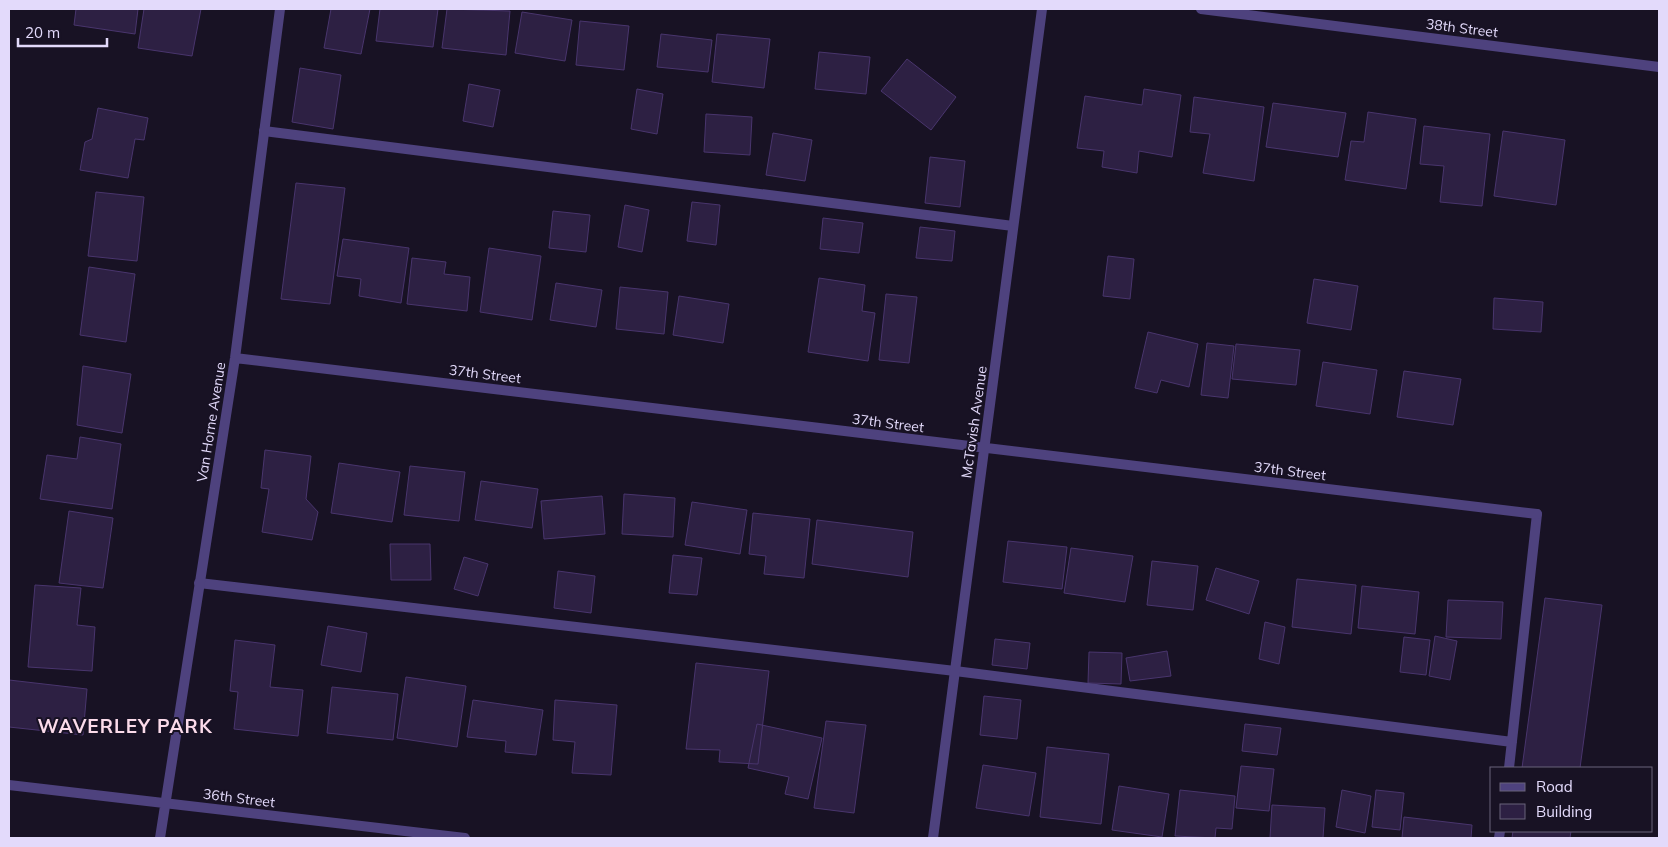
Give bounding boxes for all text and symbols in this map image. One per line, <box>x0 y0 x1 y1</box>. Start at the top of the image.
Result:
scale bar <box>18 15 106 47</box>
street label: 38th Street <box>1425 15 1499 41</box>
text: 20 m <box>25 23 60 42</box>
street label: Van Horne Avenue <box>193 361 229 483</box>
street label: 37th Street <box>448 361 522 387</box>
street label: McTavish Avenue <box>957 365 991 479</box>
street label: 37th Street <box>851 410 925 436</box>
street label: 37th Street <box>1253 458 1327 484</box>
district label: WAVERLEY PARK <box>37 714 213 738</box>
legend <box>1490 767 1653 832</box>
text: Road <box>1536 777 1573 796</box>
street label: 36th Street <box>202 785 276 811</box>
text: Building <box>1536 802 1592 821</box>

